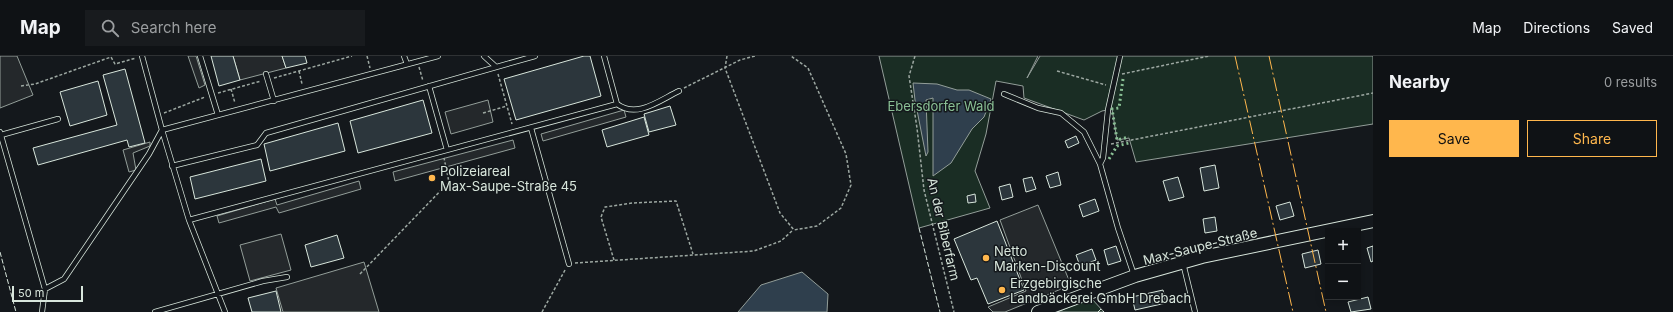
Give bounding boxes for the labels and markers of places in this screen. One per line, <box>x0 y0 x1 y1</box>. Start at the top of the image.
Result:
place label: Polizeiareal Max-Saupe-Straße 45 <box>440 163 577 194</box>
marker: Polizeiareal Max-Saupe-Straße 45 <box>427 173 437 183</box>
place label: Netto Marken-Discount <box>994 243 1100 274</box>
marker: Netto Marken-Discount <box>981 253 991 263</box>
place label: Erzgebirgische Landbäckerei GmbH Drebach <box>1010 275 1191 306</box>
marker: Erzgebirgische Landbäckerei GmbH Drebach <box>997 285 1007 295</box>

